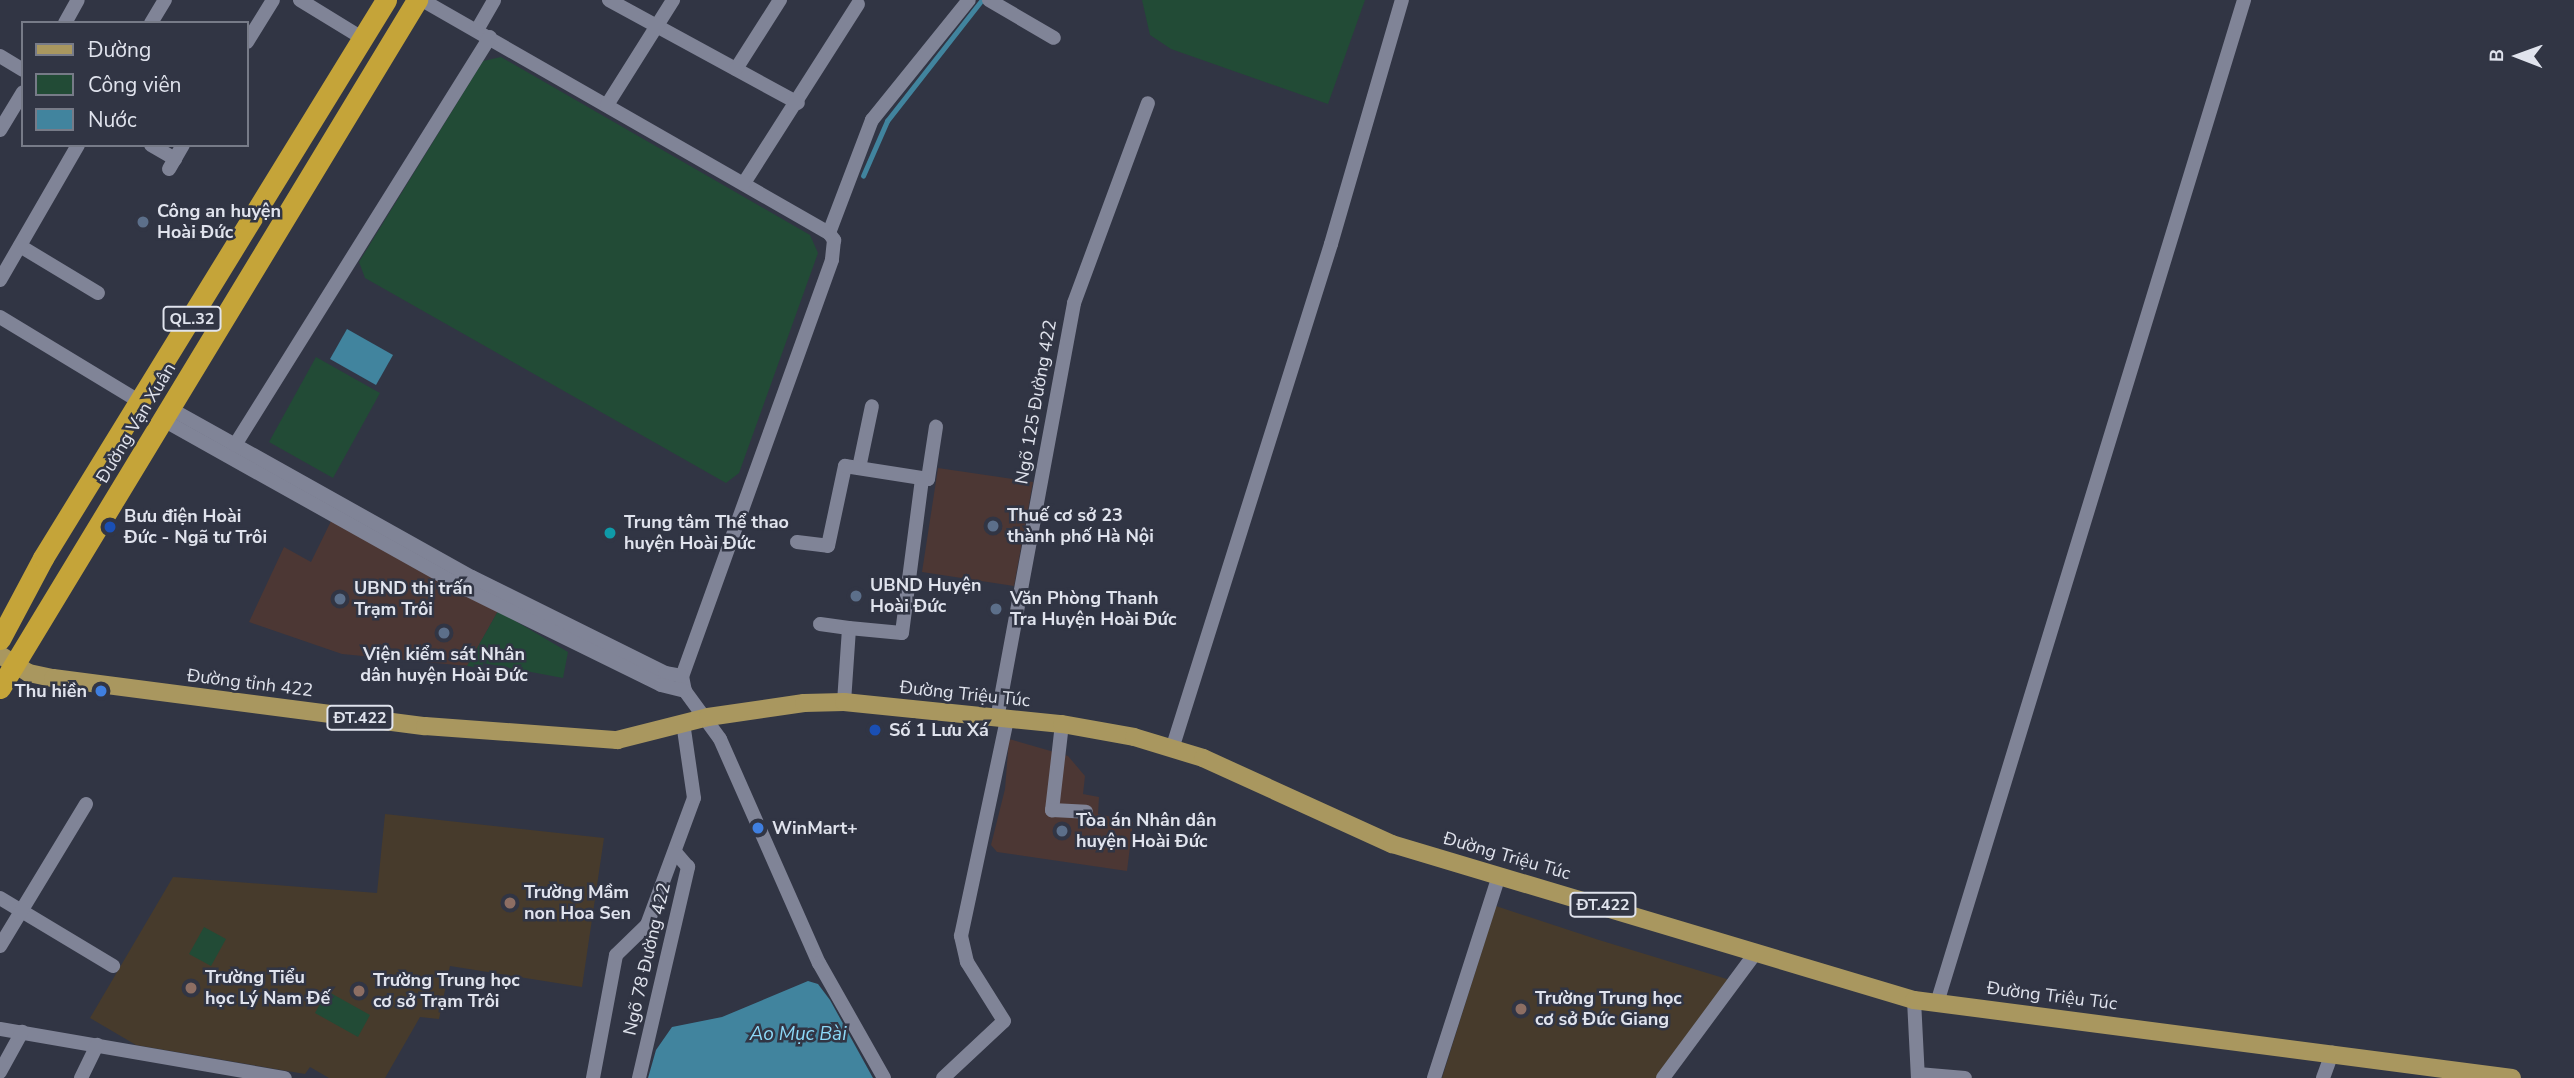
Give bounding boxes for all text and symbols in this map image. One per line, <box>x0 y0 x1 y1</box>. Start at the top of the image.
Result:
legend <box>21 21 248 147</box>
north arrow <box>2483 21 2553 91</box>
text: Đường <box>88 36 151 64</box>
text: B <box>2484 49 2510 62</box>
text: Công viên <box>88 71 182 99</box>
text: Nước <box>88 106 137 134</box>
place label: Công an huyện Hoài Đức <box>157 201 281 244</box>
marker: Công an huyện Hoài Đức <box>135 214 151 230</box>
road number: QL.32 <box>162 306 222 332</box>
street label: Ngõ 125 Đường 422 <box>1011 318 1061 486</box>
street label: Đường Vạn Xuân <box>92 359 180 487</box>
place label: Thuế cơ sở 23 thành phố Hà Nội <box>1007 505 1154 548</box>
place label: Bưu điện Hoài Đức - Ngã tư Trôi <box>124 506 267 548</box>
place label: Trung tâm Thể thao huyện Hoài Đức <box>624 512 789 554</box>
marker: Thuế cơ sở 23 thành phố Hà Nội <box>985 518 1001 534</box>
marker: Bưu điện Hoài Đức - Ngã tư Trôi <box>102 519 118 535</box>
marker: Trung tâm Thể thao huyện Hoài Đức <box>602 525 618 541</box>
place label: UBND Huyện Hoài Đức <box>870 575 982 618</box>
place label: UBND thị trấn Trạm Trôi <box>354 578 473 620</box>
marker: UBND Huyện Hoài Đức <box>848 588 864 604</box>
place label: Văn Phòng Thanh Tra Huyện Hoài Đức <box>1010 588 1176 630</box>
marker: UBND thị trấn Trạm Trôi <box>332 591 348 607</box>
marker: Văn Phòng Thanh Tra Huyện Hoài Đức <box>988 601 1004 617</box>
marker: Viện kiểm sát Nhân dân huyện Hoài Đức <box>436 625 452 641</box>
place label: Viện kiểm sát Nhân dân huyện Hoài Đức <box>360 644 528 686</box>
street label: Đường tỉnh 422 <box>186 665 314 701</box>
street label: Đường Triệu Túc <box>899 676 1031 712</box>
place label: Thu hiền <box>15 680 87 702</box>
marker: Thu hiền <box>93 683 109 699</box>
road number: ĐT.422 <box>325 706 395 730</box>
place label: Số 1 Lưu Xá <box>889 719 989 741</box>
marker: Số 1 Lưu Xá <box>867 722 883 738</box>
place label: Tòa án Nhân dân huyện Hoài Đức <box>1076 810 1216 852</box>
place label: WinMart+ <box>772 817 858 839</box>
marker: WinMart+ <box>750 820 766 836</box>
marker: Tòa án Nhân dân huyện Hoài Đức <box>1054 823 1070 839</box>
street label: Đường Triệu Túc <box>1441 828 1573 884</box>
street label: Ngõ 78 Đường 422 <box>619 881 675 1037</box>
place label: Trường Mầm non Hoa Sen <box>524 882 631 924</box>
road number: ĐT.422 <box>1568 892 1638 917</box>
marker: Trường Mầm non Hoa Sen <box>502 895 518 911</box>
place label: Trường Tiểu học Lý Nam Đế <box>205 967 330 1010</box>
place label: Trường Trung học cơ sở Trạm Trôi <box>373 970 520 1012</box>
street label: Đường Triệu Túc <box>1986 977 2118 1015</box>
marker: Trường Tiểu học Lý Nam Đế <box>183 980 199 996</box>
marker: Trường Trung học cơ sở Trạm Trôi <box>351 983 367 999</box>
place label: Trường Trung học cơ sở Đức Giang <box>1535 988 1682 1030</box>
marker: Trường Trung học cơ sở Đức Giang <box>1513 1001 1529 1017</box>
water label: Ao Mục Bài <box>749 1024 847 1046</box>

